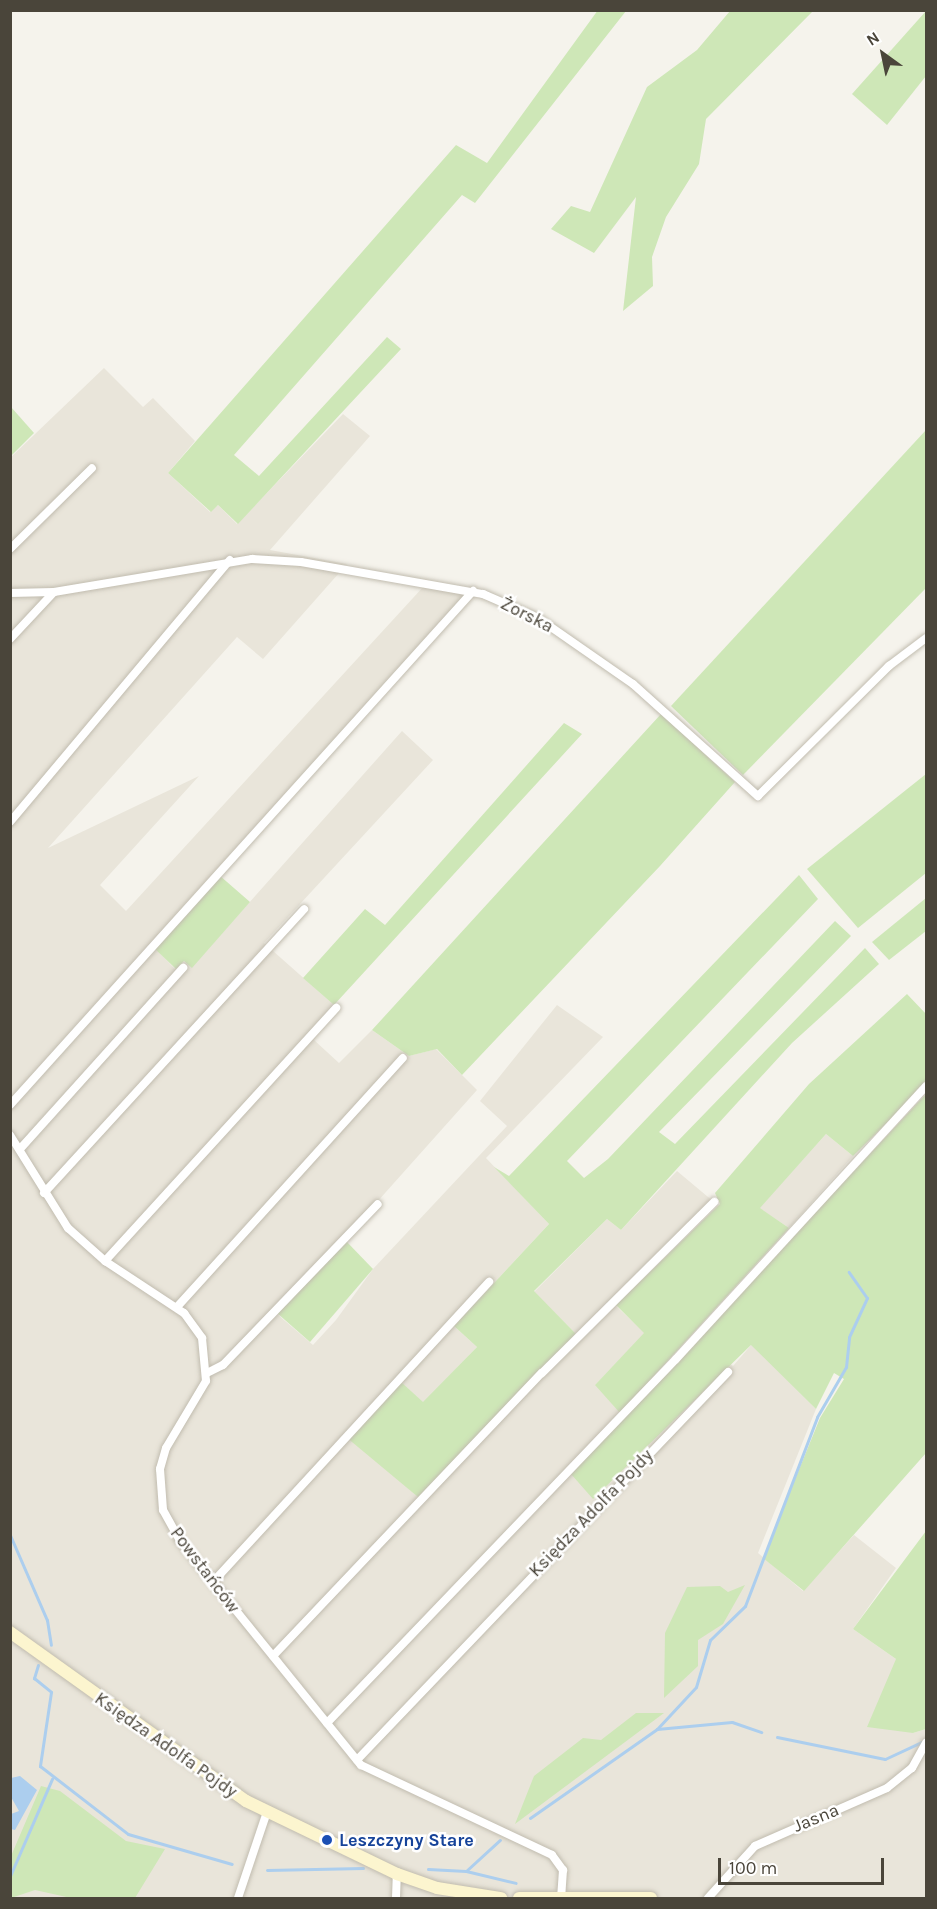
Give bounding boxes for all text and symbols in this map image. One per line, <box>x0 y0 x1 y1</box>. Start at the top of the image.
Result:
north arrow <box>853 24 913 84</box>
text: N <box>863 27 883 50</box>
street label: Żorska <box>497 593 557 637</box>
street label: Księdza Adolfa Pojdy <box>524 1445 658 1581</box>
street label: Powstańców <box>166 1523 244 1617</box>
street label: Księdza Adolfa Pojdy <box>91 1688 241 1802</box>
street label: Jasna <box>790 1799 842 1837</box>
place label: Leszczyny Stare <box>339 1829 474 1851</box>
marker: Leszczyny Stare <box>320 1833 334 1847</box>
scale bar <box>721 1846 888 1884</box>
text: 100 m <box>729 1857 777 1879</box>

